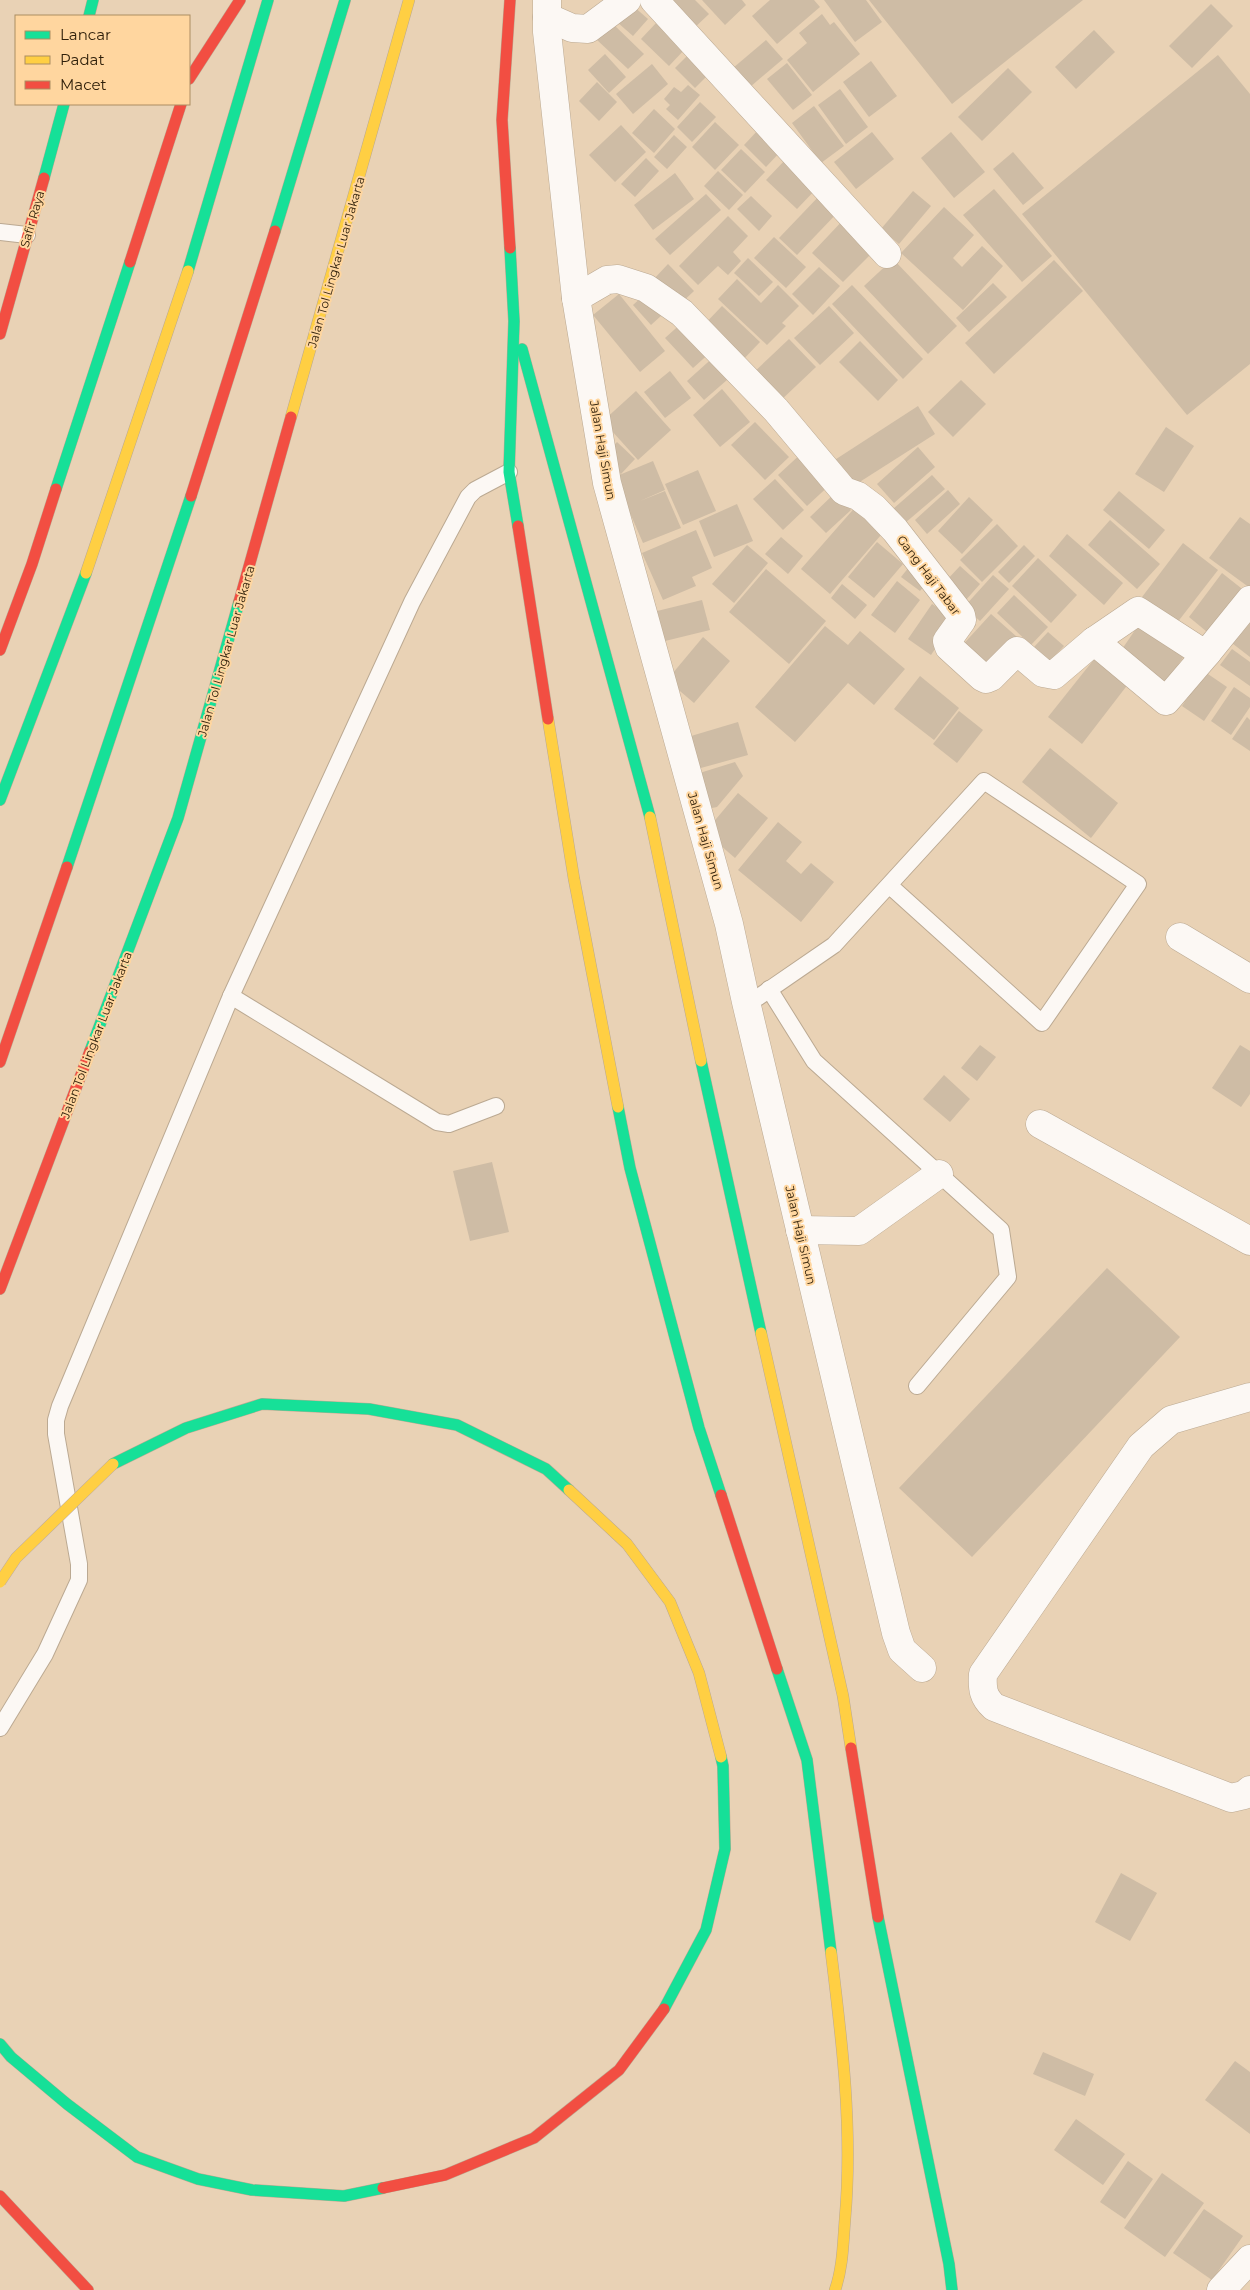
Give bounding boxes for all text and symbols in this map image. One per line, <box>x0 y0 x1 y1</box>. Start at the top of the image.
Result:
legend <box>15 15 190 105</box>
text: Lancar <box>60 25 111 44</box>
text: Padat <box>60 50 105 69</box>
text: Macet <box>60 75 107 94</box>
street label: Jalan Tol Lingkar Luar Jakarta <box>304 175 368 350</box>
street label: Safir Raya <box>17 189 47 249</box>
street label: Jalan Haji Simun <box>587 398 619 501</box>
street label: Gang Haji Tabar <box>894 532 964 618</box>
street label: Jalan Tol Lingkar Luar Jakarta <box>194 564 258 739</box>
street label: Jalan Haji Simun <box>685 790 727 891</box>
street label: Jalan Tol Lingkar Luar Jakarta <box>57 949 135 1121</box>
street label: Jalan Haji Simun <box>782 1183 820 1286</box>

